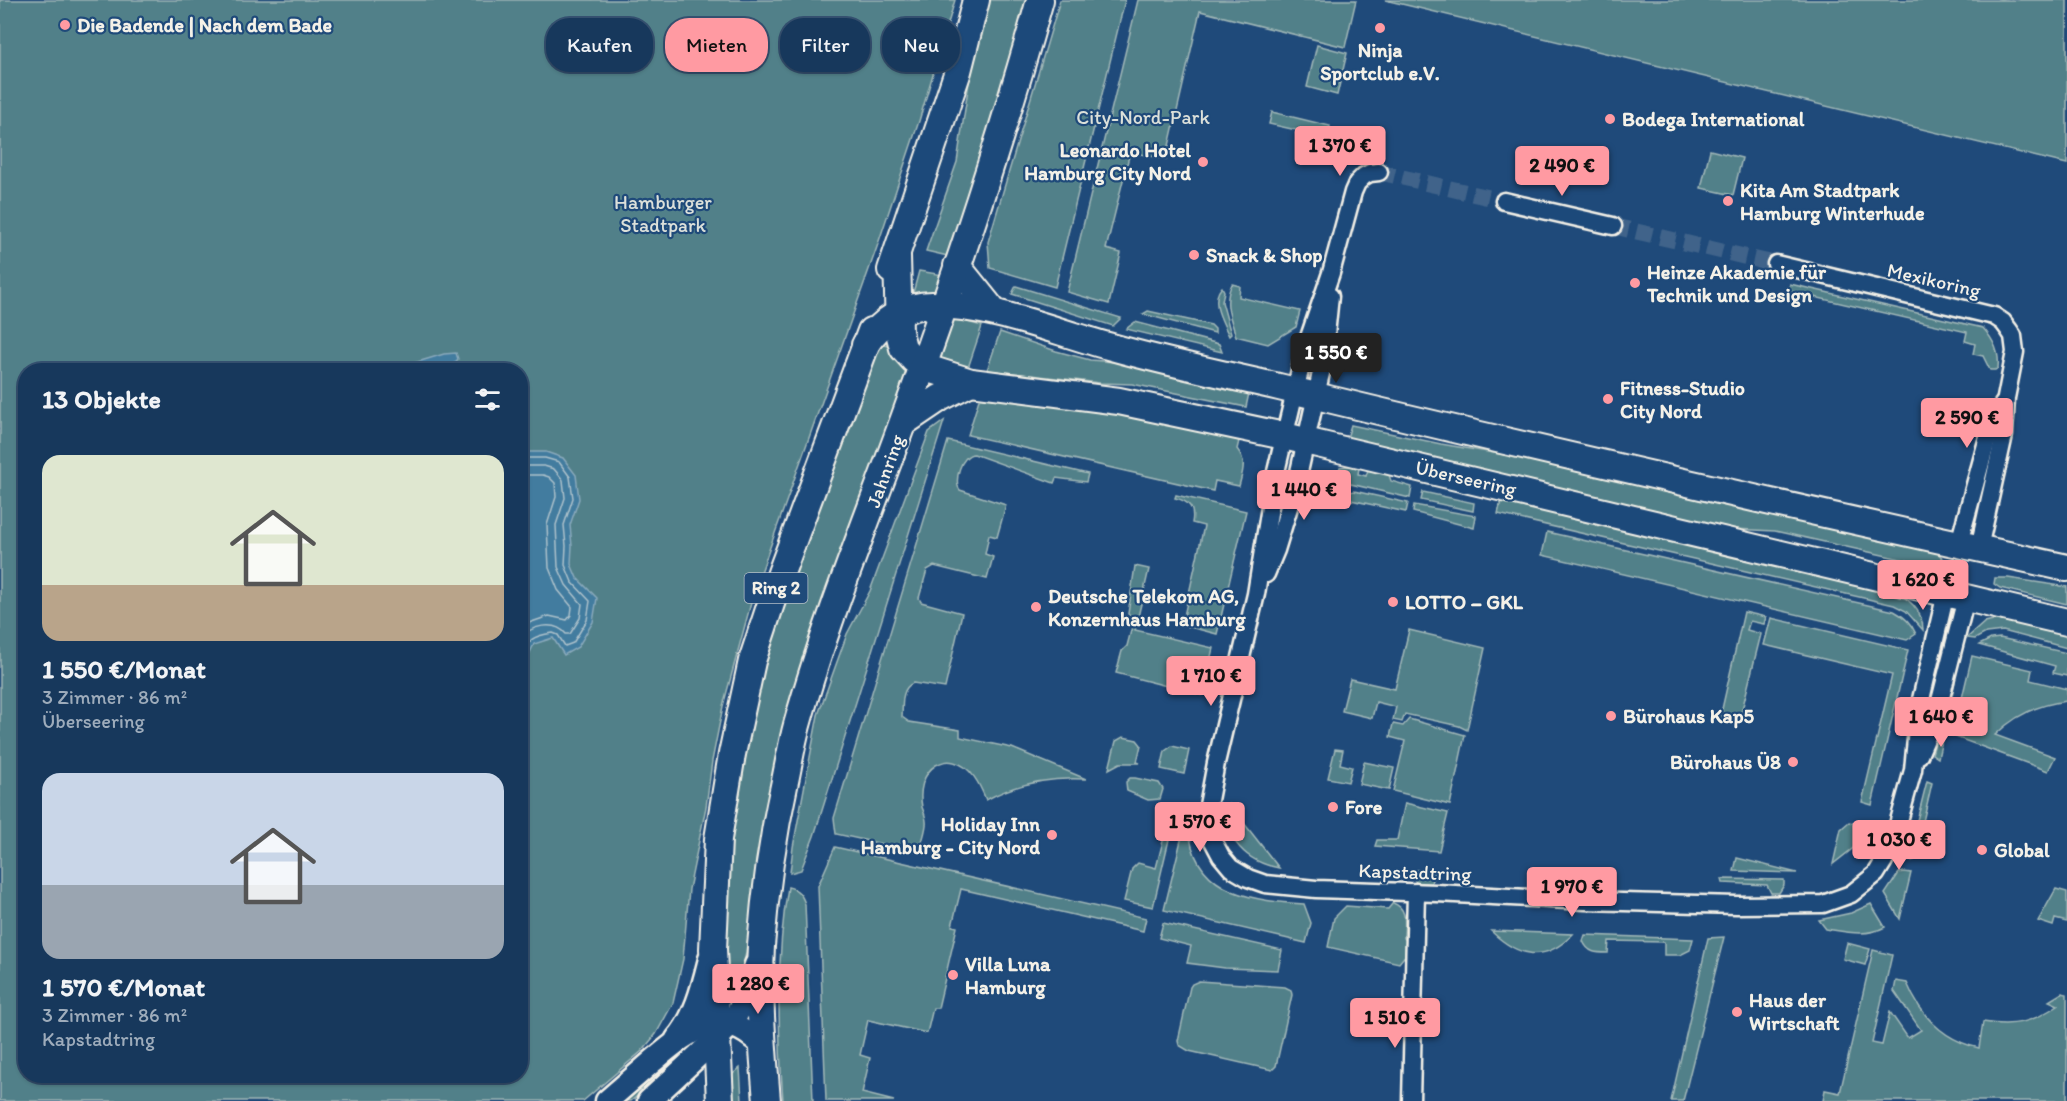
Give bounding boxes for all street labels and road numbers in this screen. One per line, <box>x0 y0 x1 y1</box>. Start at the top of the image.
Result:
street label: Mexikoring <box>1885 258 1984 303</box>
street label: Jahnring <box>861 431 910 511</box>
street label: Überseering <box>1413 455 1520 501</box>
road number: Ring 2 <box>744 573 808 603</box>
street label: Kapstadtring <box>1358 858 1473 886</box>

